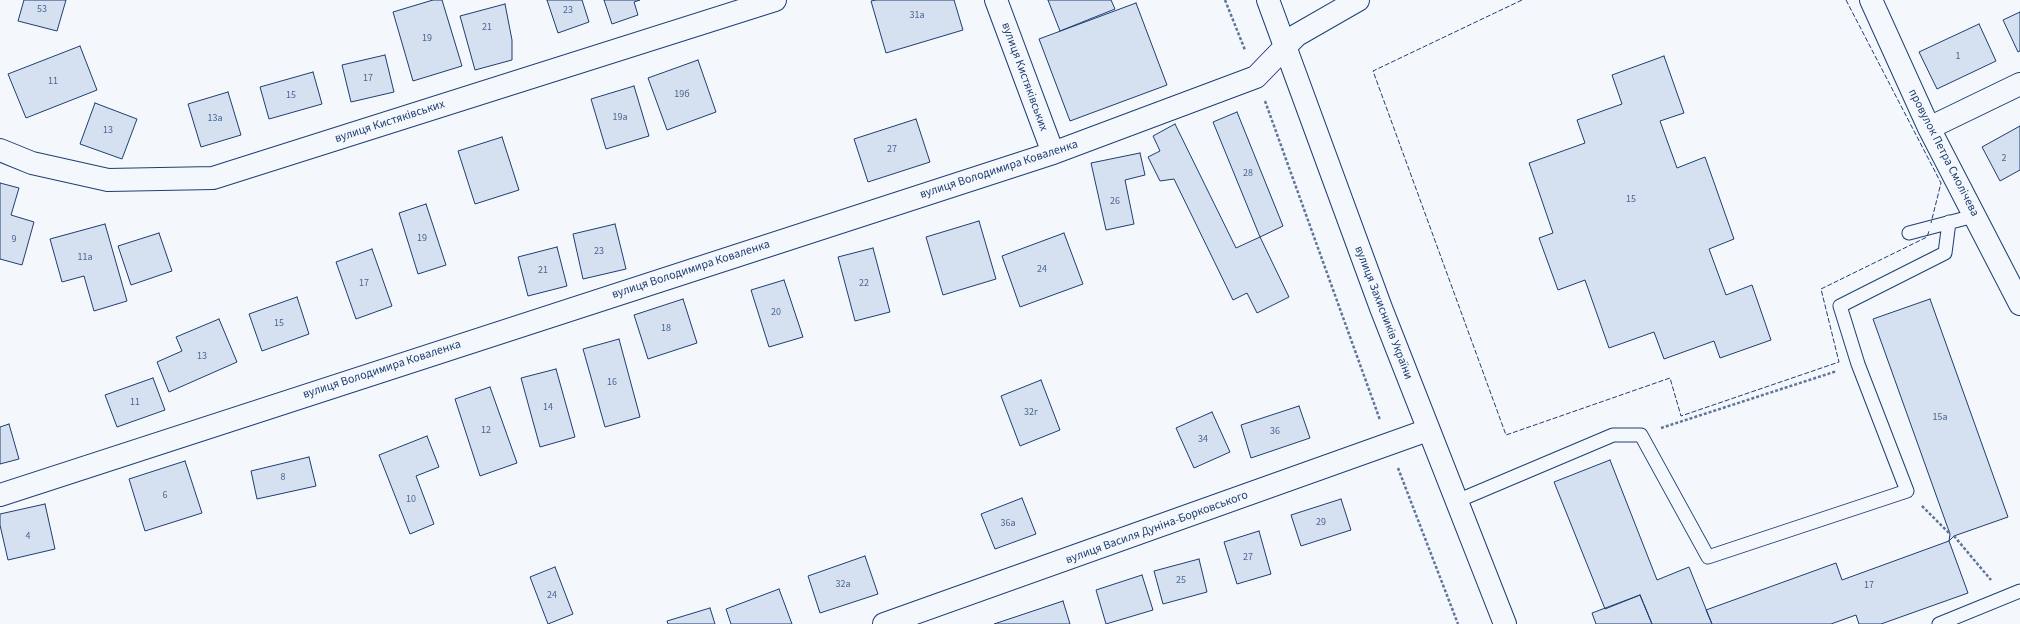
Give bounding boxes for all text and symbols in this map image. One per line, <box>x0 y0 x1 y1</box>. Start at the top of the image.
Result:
house number: 53 <box>37 4 47 16</box>
house number: 23 <box>563 5 573 17</box>
house number: 31а <box>910 10 924 22</box>
street label: вулиця Кистяківських <box>998 21 1050 133</box>
house number: 21 <box>482 22 492 34</box>
house number: 19 <box>422 33 432 45</box>
house number: 1 <box>1956 51 1960 63</box>
house number: 17 <box>363 73 373 85</box>
house number: 11 <box>48 76 58 88</box>
street label: провулок Петра Смолічева <box>1905 87 1981 219</box>
house number: 19б <box>674 89 690 101</box>
house number: 15 <box>286 90 296 102</box>
street label: вулиця Кистяківських <box>333 97 447 147</box>
house number: 19а <box>613 112 627 124</box>
house number: 13а <box>208 113 222 125</box>
house number: 13 <box>103 125 113 137</box>
street label: вулиця Володимира Коваленка <box>918 138 1080 202</box>
house number: 27 <box>887 144 897 156</box>
house number: 2 <box>2002 153 2006 165</box>
house number: 28 <box>1243 168 1253 180</box>
house number: 15 <box>1626 194 1636 206</box>
house number: 26 <box>1110 196 1120 208</box>
house number: 19 <box>417 233 427 245</box>
house number: 9 <box>12 234 16 246</box>
street label: вулиця Володимира Коваленка <box>610 238 772 302</box>
street label: вулиця Захисників України <box>1351 244 1415 382</box>
house number: 23 <box>594 246 604 258</box>
house number: 11а <box>78 252 92 264</box>
house number: 24 <box>1037 264 1047 276</box>
house number: 21 <box>538 265 548 277</box>
house number: 17 <box>359 278 369 290</box>
house number: 22 <box>859 278 869 290</box>
house number: 20 <box>771 307 781 319</box>
house number: 15 <box>274 318 284 330</box>
house number: 18 <box>661 323 671 335</box>
street label: вулиця Володимира Коваленка <box>301 338 463 402</box>
house number: 13 <box>197 351 207 363</box>
house number: 16 <box>607 377 617 389</box>
house number: 11 <box>130 397 140 409</box>
house number: 14 <box>543 402 553 414</box>
house number: 32г <box>1024 407 1038 419</box>
house number: 15а <box>1933 412 1947 424</box>
house number: 12 <box>481 425 491 437</box>
house number: 36 <box>1270 426 1280 438</box>
house number: 34 <box>1198 434 1208 446</box>
house number: 8 <box>281 472 285 484</box>
street label: вулиця Василя Дуніна-Борковського <box>1064 488 1250 568</box>
house number: 6 <box>163 490 167 502</box>
house number: 10 <box>406 494 416 506</box>
house number: 29 <box>1316 517 1326 529</box>
house number: 36а <box>1001 518 1015 530</box>
house number: 4 <box>26 531 30 543</box>
house number: 27 <box>1243 552 1253 564</box>
house number: 25 <box>1176 575 1186 587</box>
house number: 32а <box>836 579 850 591</box>
house number: 17 <box>1864 580 1874 592</box>
house number: 24 <box>547 590 557 602</box>

